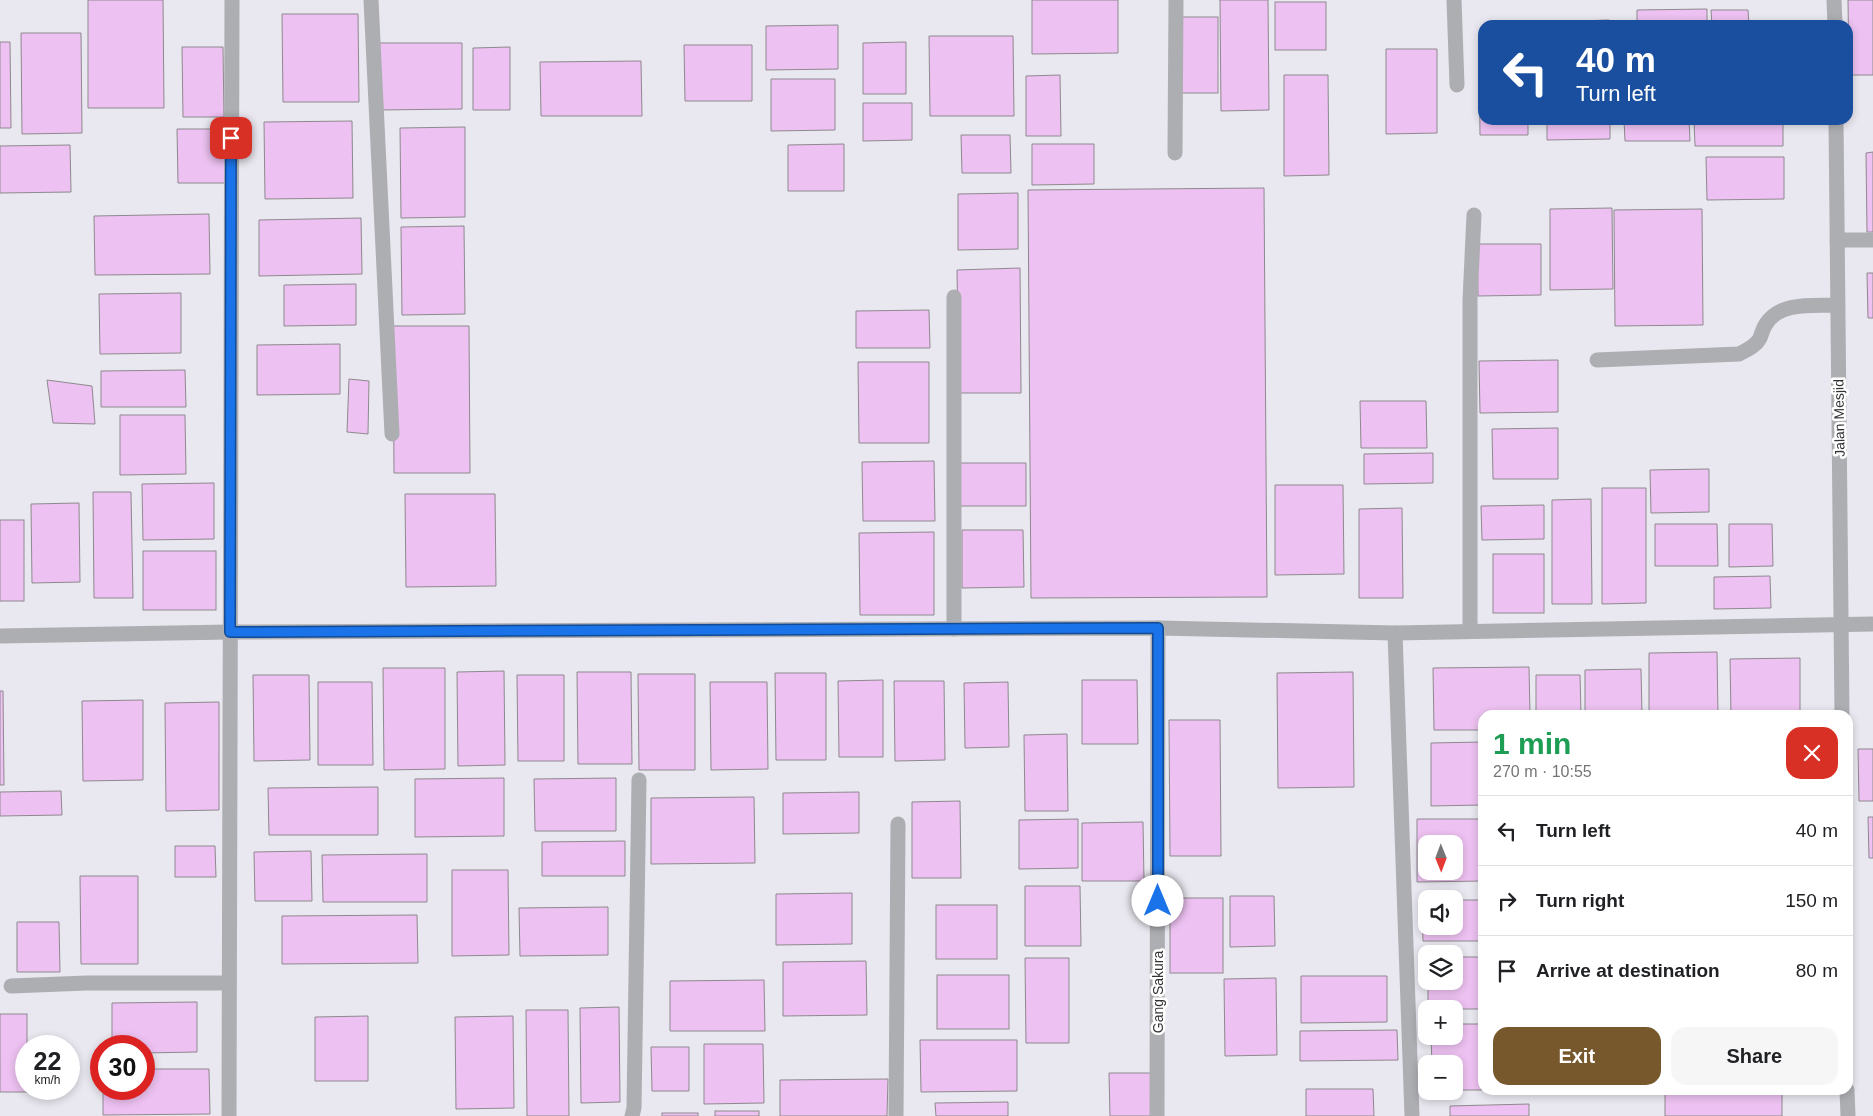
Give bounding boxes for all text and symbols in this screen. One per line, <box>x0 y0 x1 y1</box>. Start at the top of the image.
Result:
icon: left <box>1493 40 1558 105</box>
text: 40 m <box>1576 40 1656 79</box>
text: Turn left <box>1576 81 1656 106</box>
pin <box>210 117 252 159</box>
icon: arrive <box>217 124 245 152</box>
street label: Jalan Mesjid <box>1830 379 1848 457</box>
text: 1 min <box>1493 727 1571 760</box>
button: close <box>1786 727 1838 779</box>
text: 270 m · 10:55 <box>1493 763 1592 780</box>
icon: left <box>1493 817 1521 845</box>
text: Turn left <box>1536 820 1611 841</box>
text: 40 m <box>1796 820 1838 841</box>
north arrow <box>1418 835 1462 880</box>
map controls <box>1418 835 1463 1100</box>
position arrow <box>1131 874 1183 926</box>
icon: right <box>1493 887 1521 915</box>
button: sound <box>1418 890 1463 935</box>
text: Turn right <box>1536 890 1624 911</box>
text: 150 m <box>1785 890 1838 911</box>
button: layers <box>1418 945 1463 990</box>
street label: Gang Sakura <box>1150 951 1166 1033</box>
icon: arrive <box>1493 957 1521 985</box>
text: Arrive at destination <box>1536 960 1720 981</box>
text: 80 m <box>1796 960 1838 981</box>
button: + <box>1418 1000 1463 1045</box>
button: Exit <box>1493 1027 1661 1085</box>
button: Share <box>1671 1027 1838 1085</box>
speed limit sign: 30 <box>90 1035 155 1100</box>
text: 22 <box>34 1047 61 1075</box>
button: − <box>1418 1055 1463 1100</box>
text: km/h <box>34 1073 61 1087</box>

